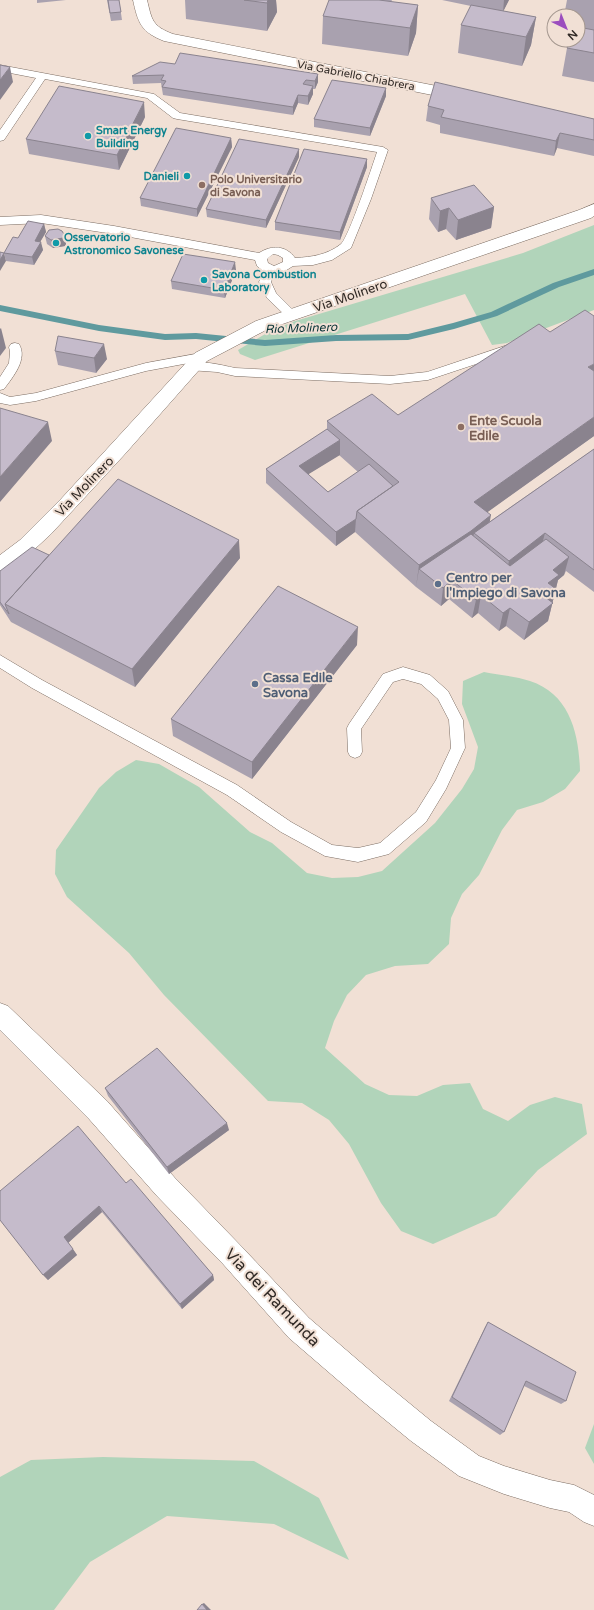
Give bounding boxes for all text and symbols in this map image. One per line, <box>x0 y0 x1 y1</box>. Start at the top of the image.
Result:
north arrow <box>546 8 586 48</box>
text: N <box>565 27 580 43</box>
street label: Via Gabriello Chiabrera <box>296 58 416 93</box>
place label: Smart Energy Building <box>96 124 167 151</box>
marker: Smart Energy Building <box>83 131 93 141</box>
place label: Danieli <box>144 170 179 183</box>
marker: Danieli <box>182 171 192 181</box>
place label: Polo Universitario di Savona <box>210 173 302 199</box>
marker: Polo Universitario di Savona <box>197 180 207 190</box>
place label: Osservatorio Astronomico Savonese <box>64 231 184 257</box>
marker: Osservatorio Astronomico Savonese <box>51 238 61 248</box>
place label: Savona Combustion Laboratory <box>212 268 317 295</box>
marker: Savona Combustion Laboratory <box>199 275 209 285</box>
street label: Via Molinero <box>311 276 390 316</box>
water label: Rio Molinero <box>265 320 338 336</box>
place label: Ente Scuola Edile <box>469 413 542 444</box>
marker: Ente Scuola Edile <box>456 422 466 432</box>
street label: Via Molinero <box>52 453 117 520</box>
place label: Centro per l'Impiego di Savona <box>446 570 566 601</box>
marker: Centro per l'Impiego di Savona <box>433 579 443 589</box>
place label: Cassa Edile Savona <box>263 670 333 701</box>
marker: Cassa Edile Savona <box>250 679 260 689</box>
street label: Via dei Ramunda <box>220 1244 324 1351</box>

